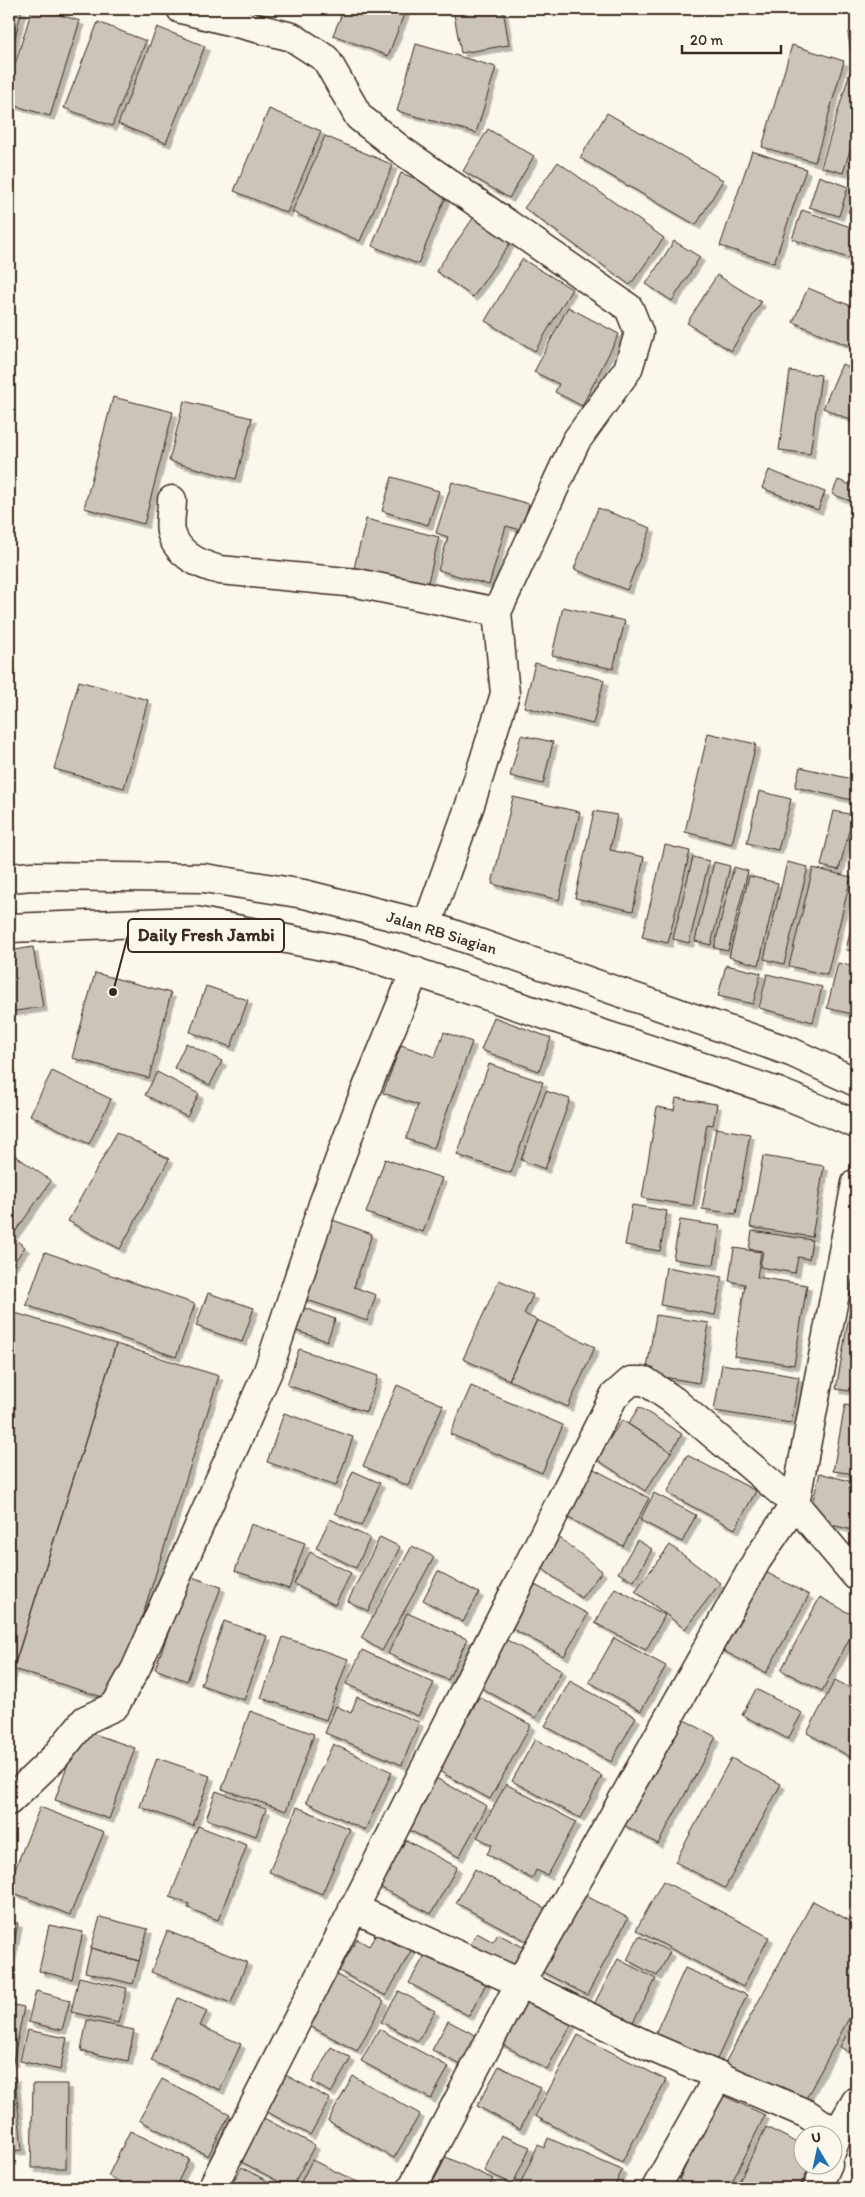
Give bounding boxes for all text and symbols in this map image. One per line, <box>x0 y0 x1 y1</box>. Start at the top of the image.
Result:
scale bar <box>682 22 781 54</box>
text: 20 m <box>690 31 724 49</box>
street label: Jalan RB Siagian <box>384 907 500 958</box>
callout: Daily Fresh Jambi <box>128 919 284 952</box>
text: Daily Fresh Jambi <box>137 924 275 946</box>
north arrow <box>792 2124 842 2174</box>
text: U <box>810 2129 822 2147</box>

